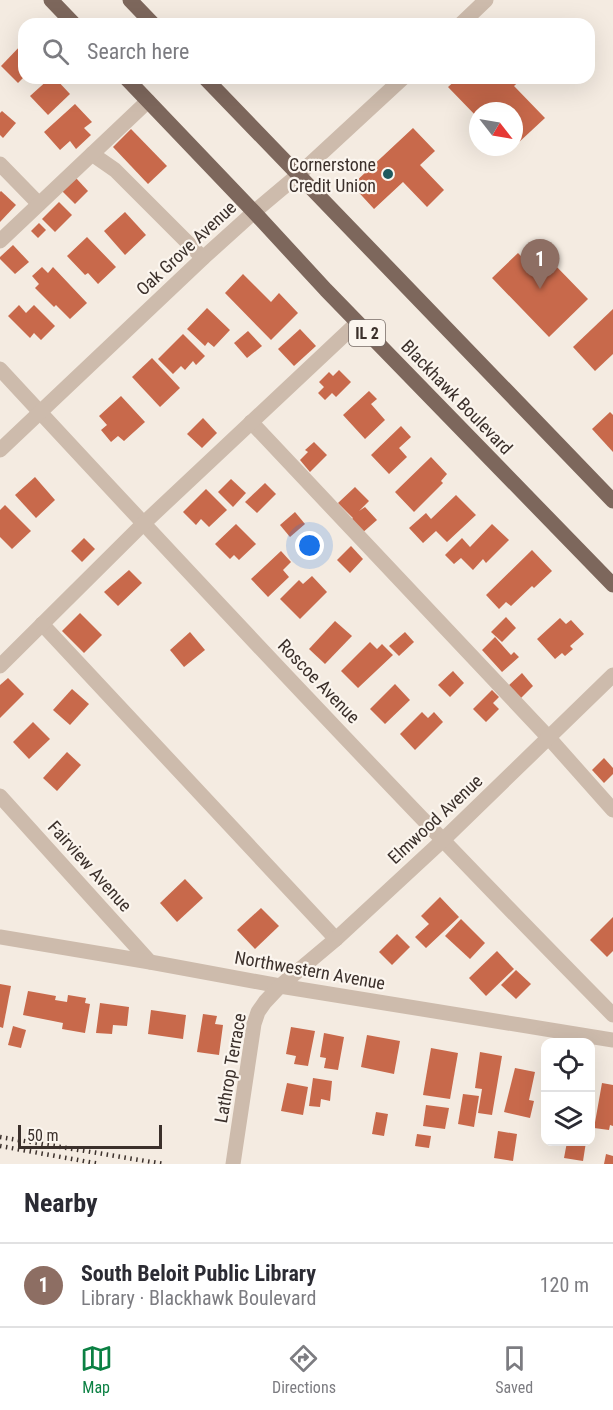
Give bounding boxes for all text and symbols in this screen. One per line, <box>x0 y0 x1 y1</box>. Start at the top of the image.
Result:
search box <box>18 18 595 84</box>
icon: search <box>39 35 72 68</box>
text: Search here <box>87 39 189 64</box>
north arrow <box>469 102 523 156</box>
place label: Cornerstone Credit Union <box>289 154 376 196</box>
marker: Cornerstone Credit Union <box>381 167 395 181</box>
street label: Oak Grove Avenue <box>132 196 240 300</box>
pin: 1 <box>520 240 560 289</box>
road number: IL 2 <box>349 320 385 346</box>
street label: Blackhawk Boulevard <box>397 335 517 459</box>
your location <box>295 531 324 560</box>
street label: Roscoe Avenue <box>274 635 364 727</box>
street label: Elmwood Avenue <box>383 770 487 868</box>
street label: Fairview Avenue <box>44 816 136 916</box>
street label: Northwestern Avenue <box>233 946 387 994</box>
street label: Lathrop Terrace <box>210 1011 250 1125</box>
map controls <box>541 1038 595 1146</box>
button: locate <box>541 1038 595 1092</box>
button: layers <box>541 1092 595 1146</box>
scale bar <box>18 1122 162 1150</box>
text: 50 m <box>27 1126 59 1145</box>
text: Nearby <box>24 1188 98 1218</box>
text: South Beloit Public Library <box>81 1261 316 1286</box>
text: 1 <box>38 1273 49 1297</box>
text: 120 m <box>540 1273 589 1297</box>
text: Library · Blackhawk Boulevard <box>81 1286 316 1310</box>
tab: Map <box>80 1342 113 1397</box>
tab: Directions <box>272 1342 336 1397</box>
tab: Saved <box>495 1342 533 1397</box>

